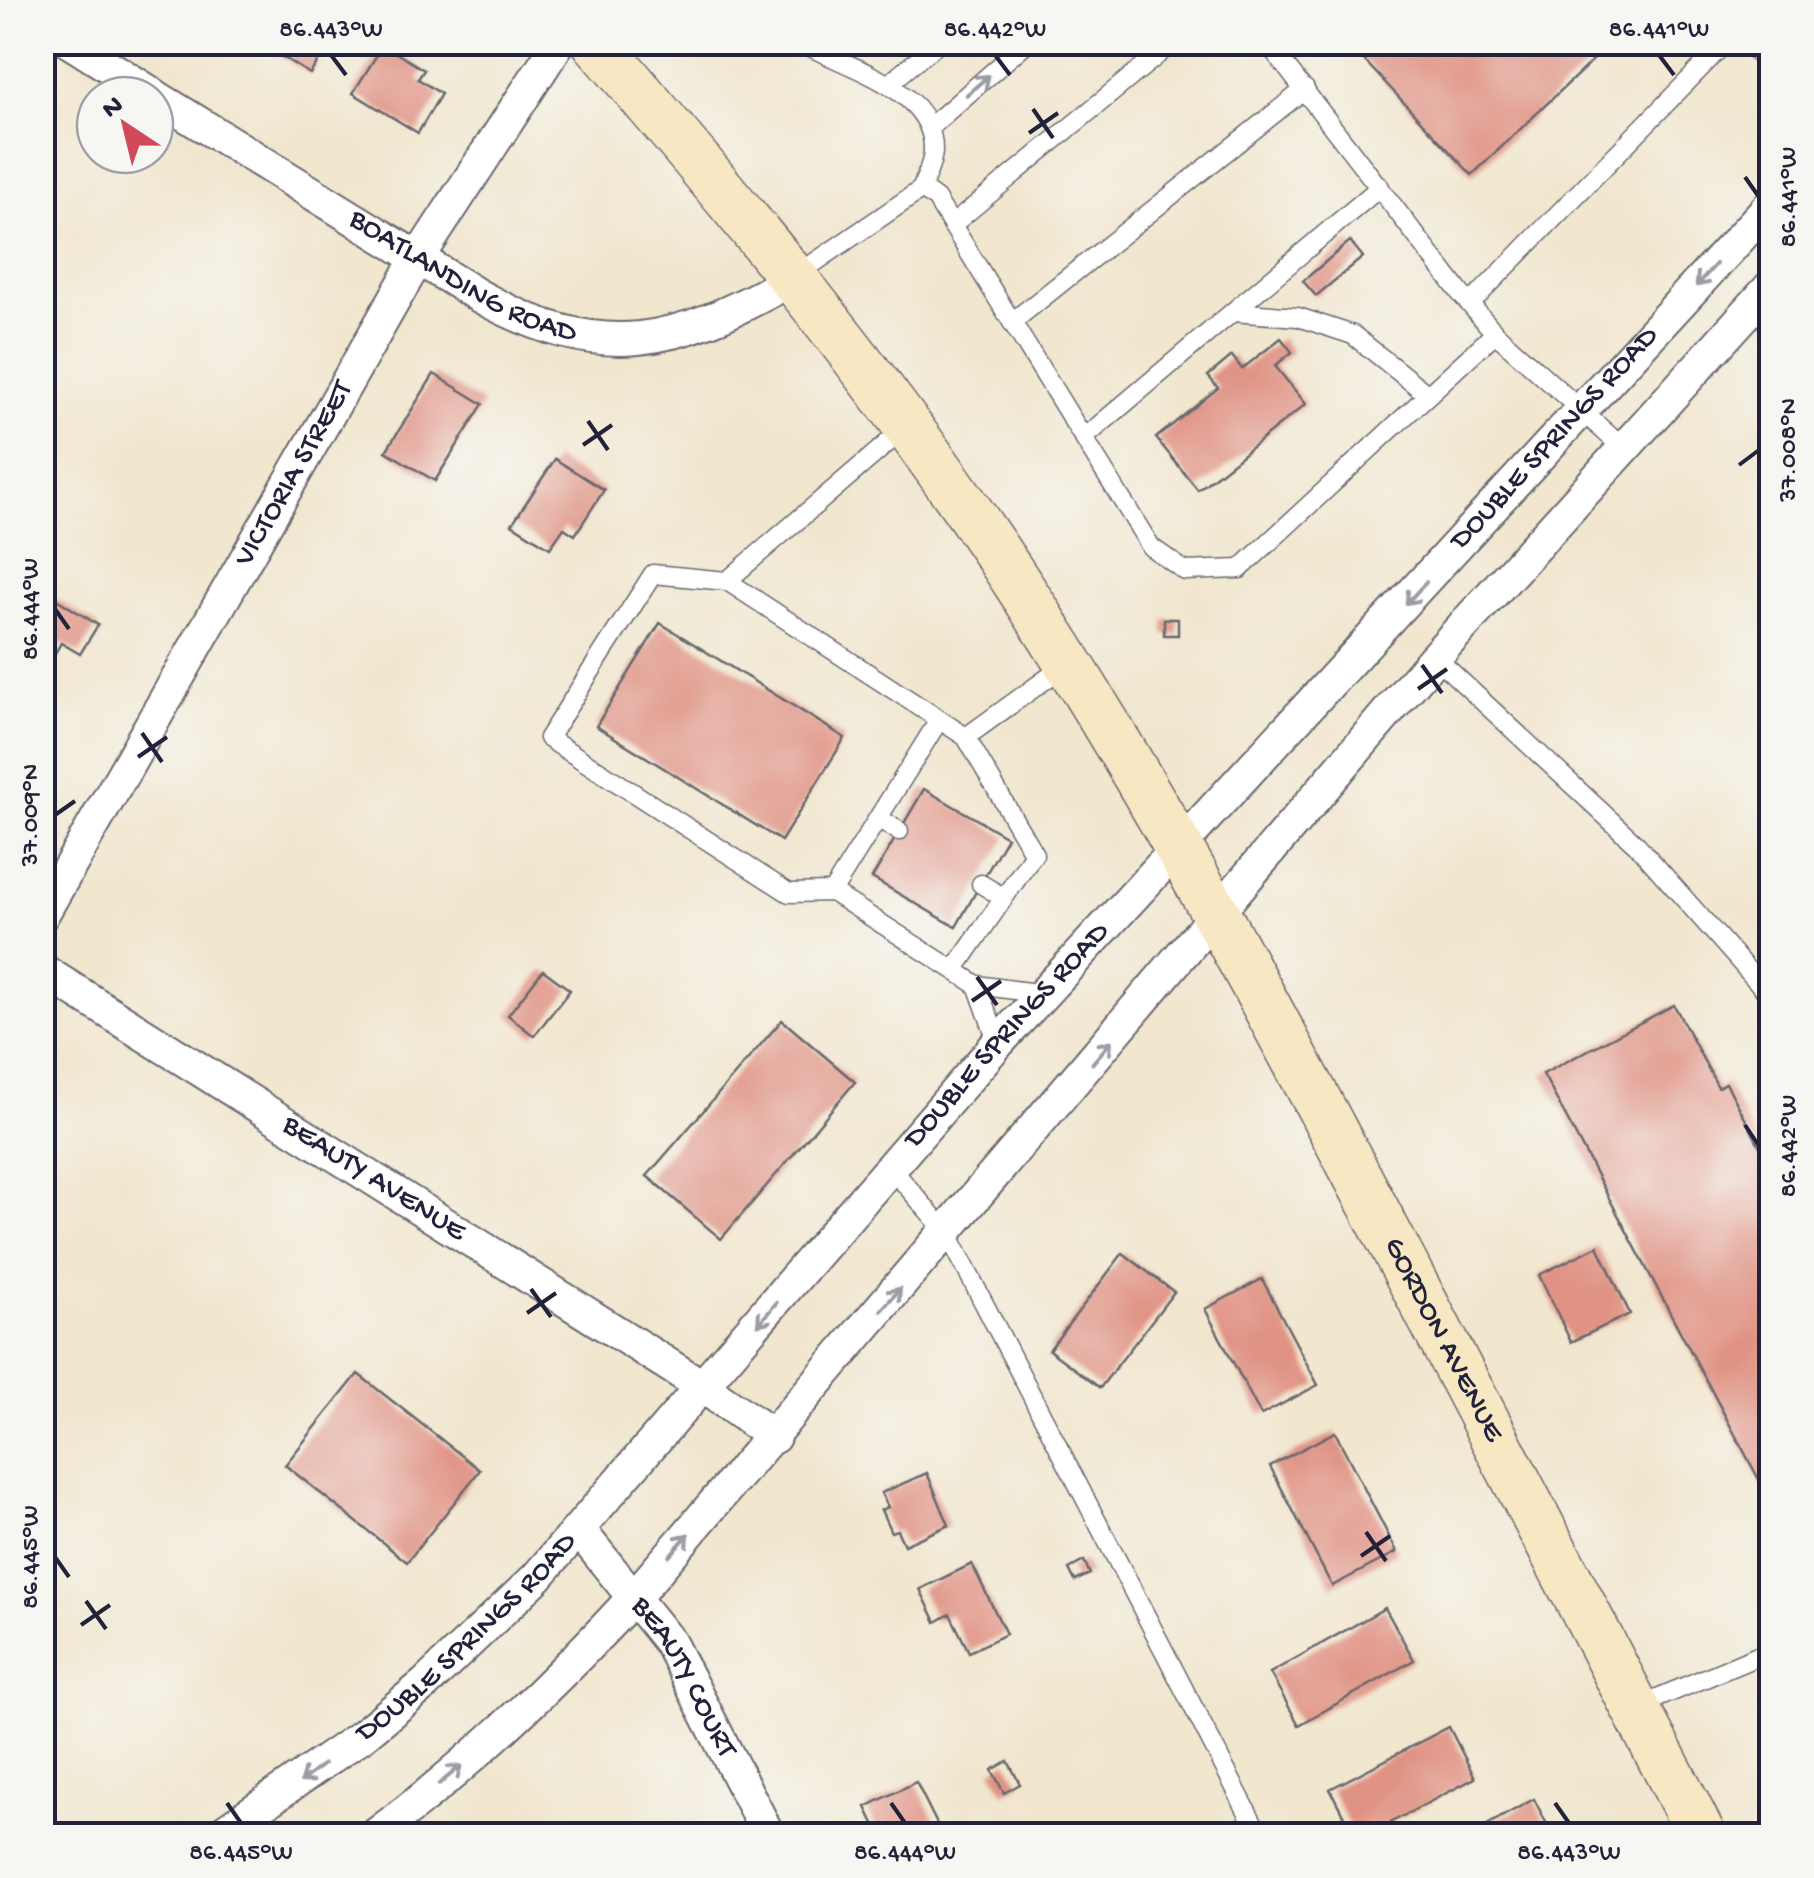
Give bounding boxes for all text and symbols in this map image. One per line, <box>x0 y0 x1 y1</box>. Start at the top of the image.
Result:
text: 86.443°W <box>279 17 383 46</box>
text: 86.442°W <box>944 17 1046 46</box>
text: 86.441°W <box>1609 17 1709 46</box>
one-way arrow <box>965 74 991 96</box>
north arrow <box>75 75 175 175</box>
text: N <box>96 89 130 127</box>
text: 86.441°W <box>1776 147 1805 247</box>
street label: BOATLANDING ROAD <box>341 202 580 352</box>
one-way arrow <box>1694 262 1717 287</box>
street label: DOUBLE SPRINGS ROAD <box>1442 319 1667 559</box>
street label: VICTORIA STREET <box>227 374 362 574</box>
text: 37.008°N <box>1776 398 1805 503</box>
text: 86.444°W <box>18 558 47 660</box>
one-way arrow <box>1405 580 1428 605</box>
text: 37.009°N <box>18 764 47 867</box>
street label: DOUBLE SPRINGS ROAD <box>896 915 1118 1157</box>
one-way arrow <box>1091 1039 1113 1065</box>
text: 86.442°W <box>1776 1095 1805 1197</box>
street label: BEAUTY AVENUE <box>274 1108 473 1251</box>
street label: GORDON AVENUE <box>1375 1232 1511 1449</box>
one-way arrow <box>880 1287 903 1312</box>
one-way arrow <box>756 1301 779 1326</box>
text: 86.445°W <box>18 1505 47 1609</box>
street label: DOUBLE SPRINGS ROAD <box>348 1525 585 1752</box>
one-way arrow <box>668 1533 691 1558</box>
street label: BEAUTY COURT <box>622 1589 744 1765</box>
one-way arrow <box>299 1763 326 1784</box>
one-way arrow <box>437 1765 463 1787</box>
text: 86.445°W <box>189 1840 293 1869</box>
text: 86.444°W <box>854 1840 956 1869</box>
text: 86.443°W <box>1517 1840 1621 1869</box>

